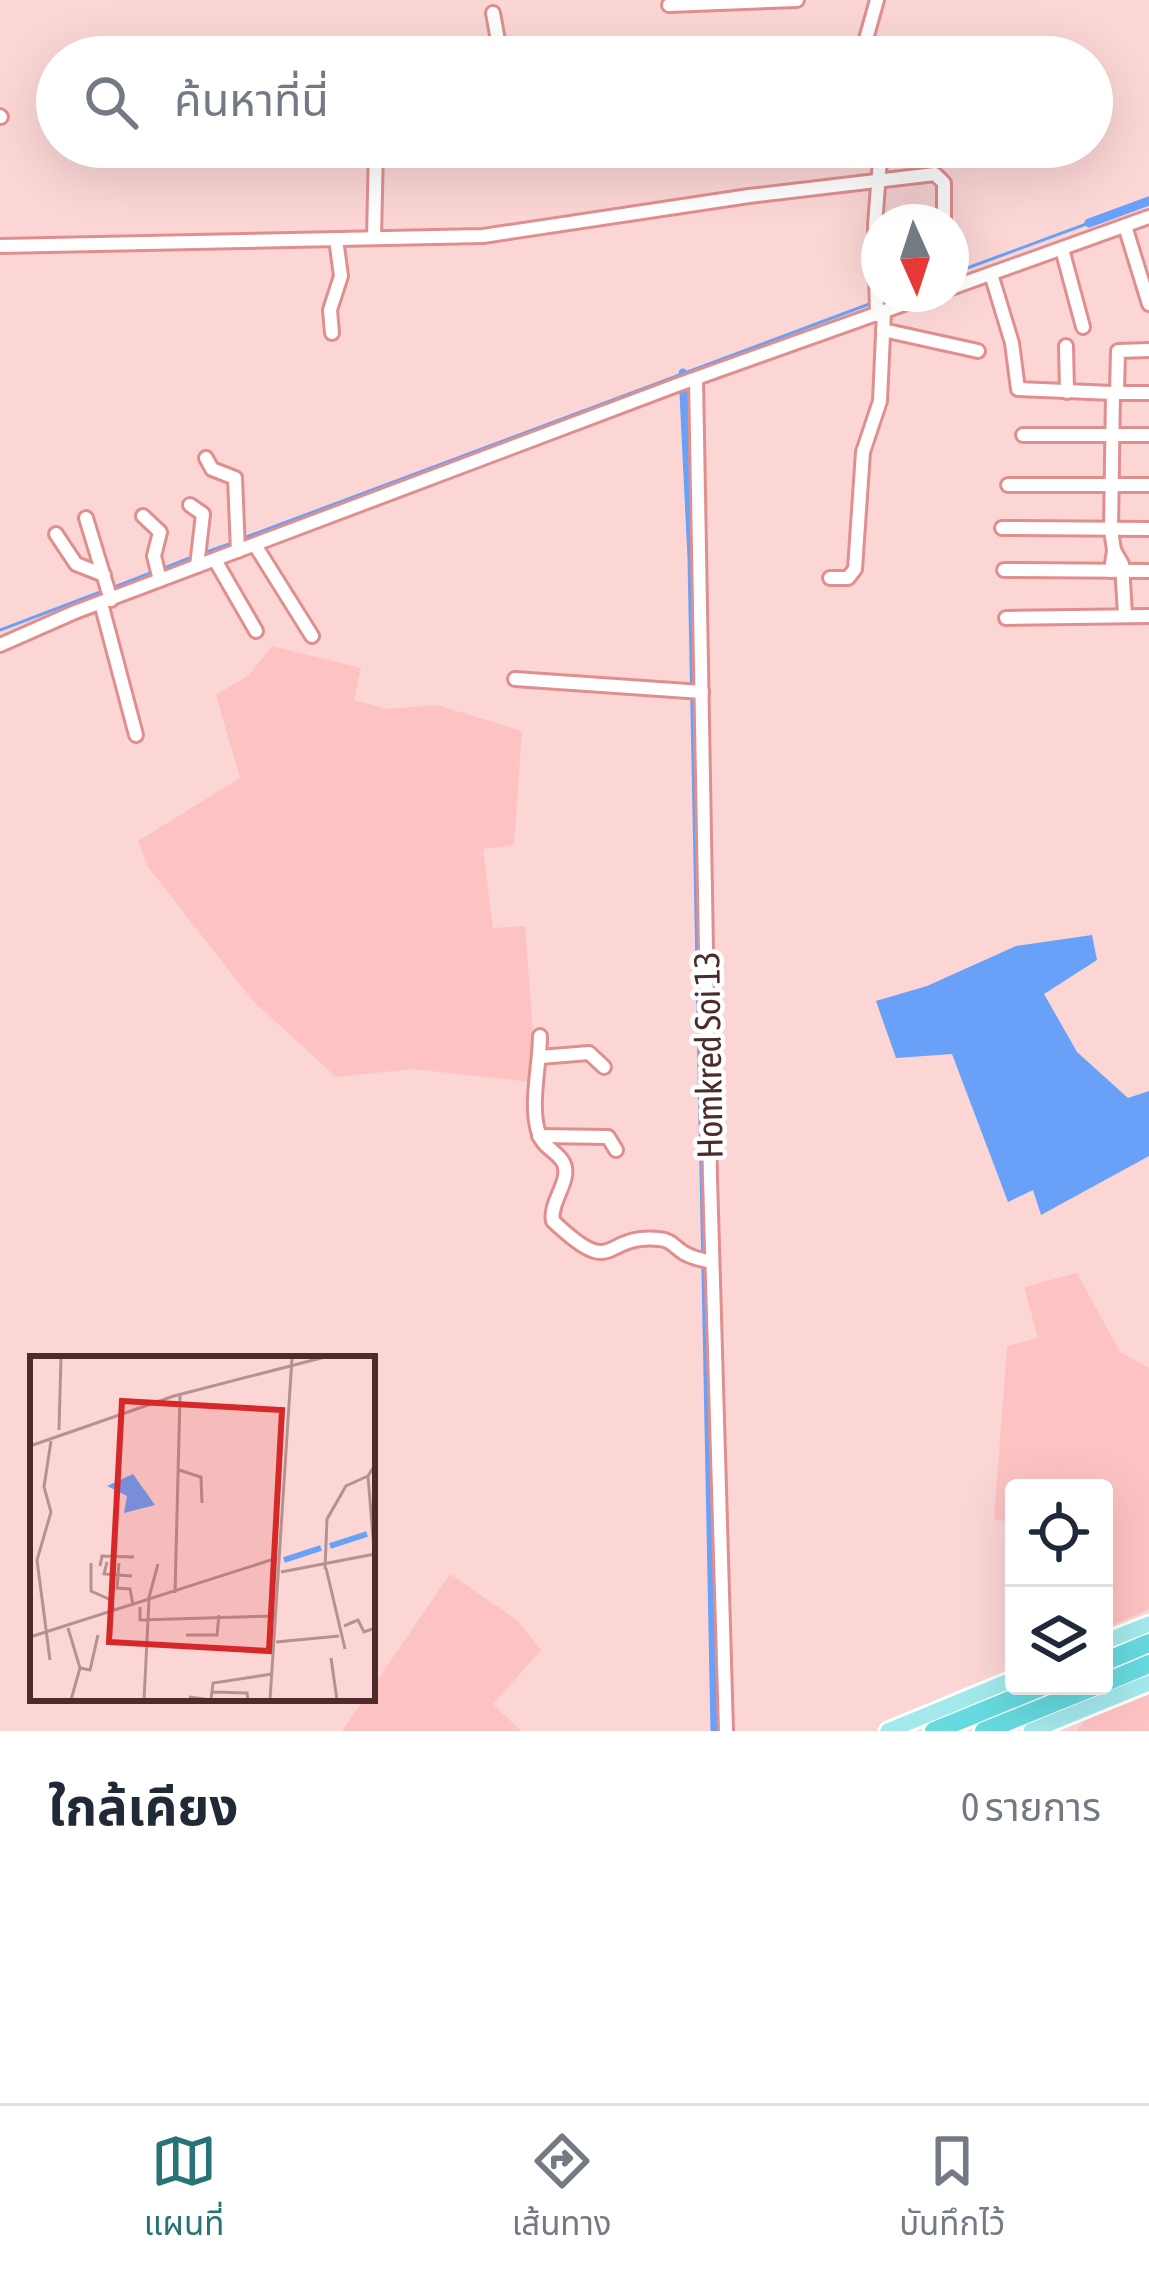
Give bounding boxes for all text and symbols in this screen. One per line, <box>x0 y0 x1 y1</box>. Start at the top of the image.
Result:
search box <box>36 36 1113 168</box>
icon: search <box>78 69 144 135</box>
text: ค้นหาที่นี่ <box>174 74 329 126</box>
north arrow <box>861 204 969 312</box>
street label: Homkred Soi 13 <box>685 951 731 1159</box>
inset map <box>30 1356 375 1701</box>
map controls <box>1005 1479 1113 1695</box>
button: locate <box>1005 1479 1113 1587</box>
button: layers <box>1005 1587 1113 1695</box>
text: ใกล้เคียง <box>48 1777 238 1836</box>
text: 0 รายการ <box>961 1785 1101 1829</box>
tab: แผนที่ <box>144 2128 224 2250</box>
tab: เส้นทาง <box>512 2128 612 2250</box>
tab: บันทึกไว้ <box>899 2128 1005 2250</box>

